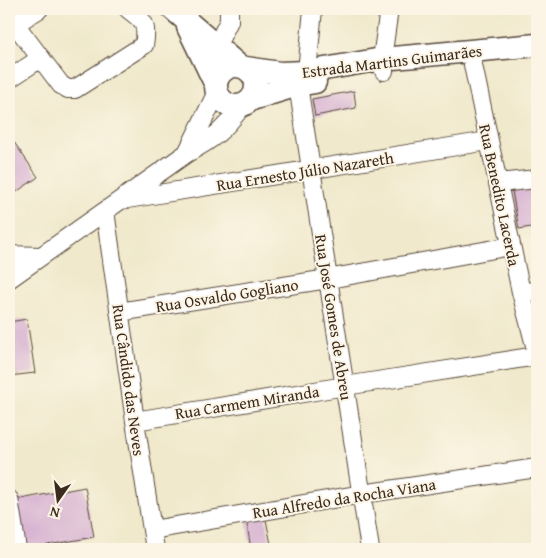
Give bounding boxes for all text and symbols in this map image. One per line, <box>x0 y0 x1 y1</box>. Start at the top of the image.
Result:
street label: Estrada Martins Guimarães <box>301 38 483 84</box>
street label: Rua Benedito Lacerda <box>473 122 527 269</box>
street label: Rua Ernesto Júlio Nazareth <box>215 145 395 197</box>
street label: Rua José Gomes de Abreu <box>309 232 359 402</box>
street label: Rua Osvaldo Gogliano <box>154 272 300 318</box>
street label: Rua Cândido das Neves <box>106 303 152 457</box>
street label: Rua Carmem Miranda <box>173 379 321 425</box>
street label: Rua Alfredo da Rocha Viana <box>251 472 438 524</box>
north arrow <box>32 476 82 526</box>
text: N <box>47 502 62 523</box>

